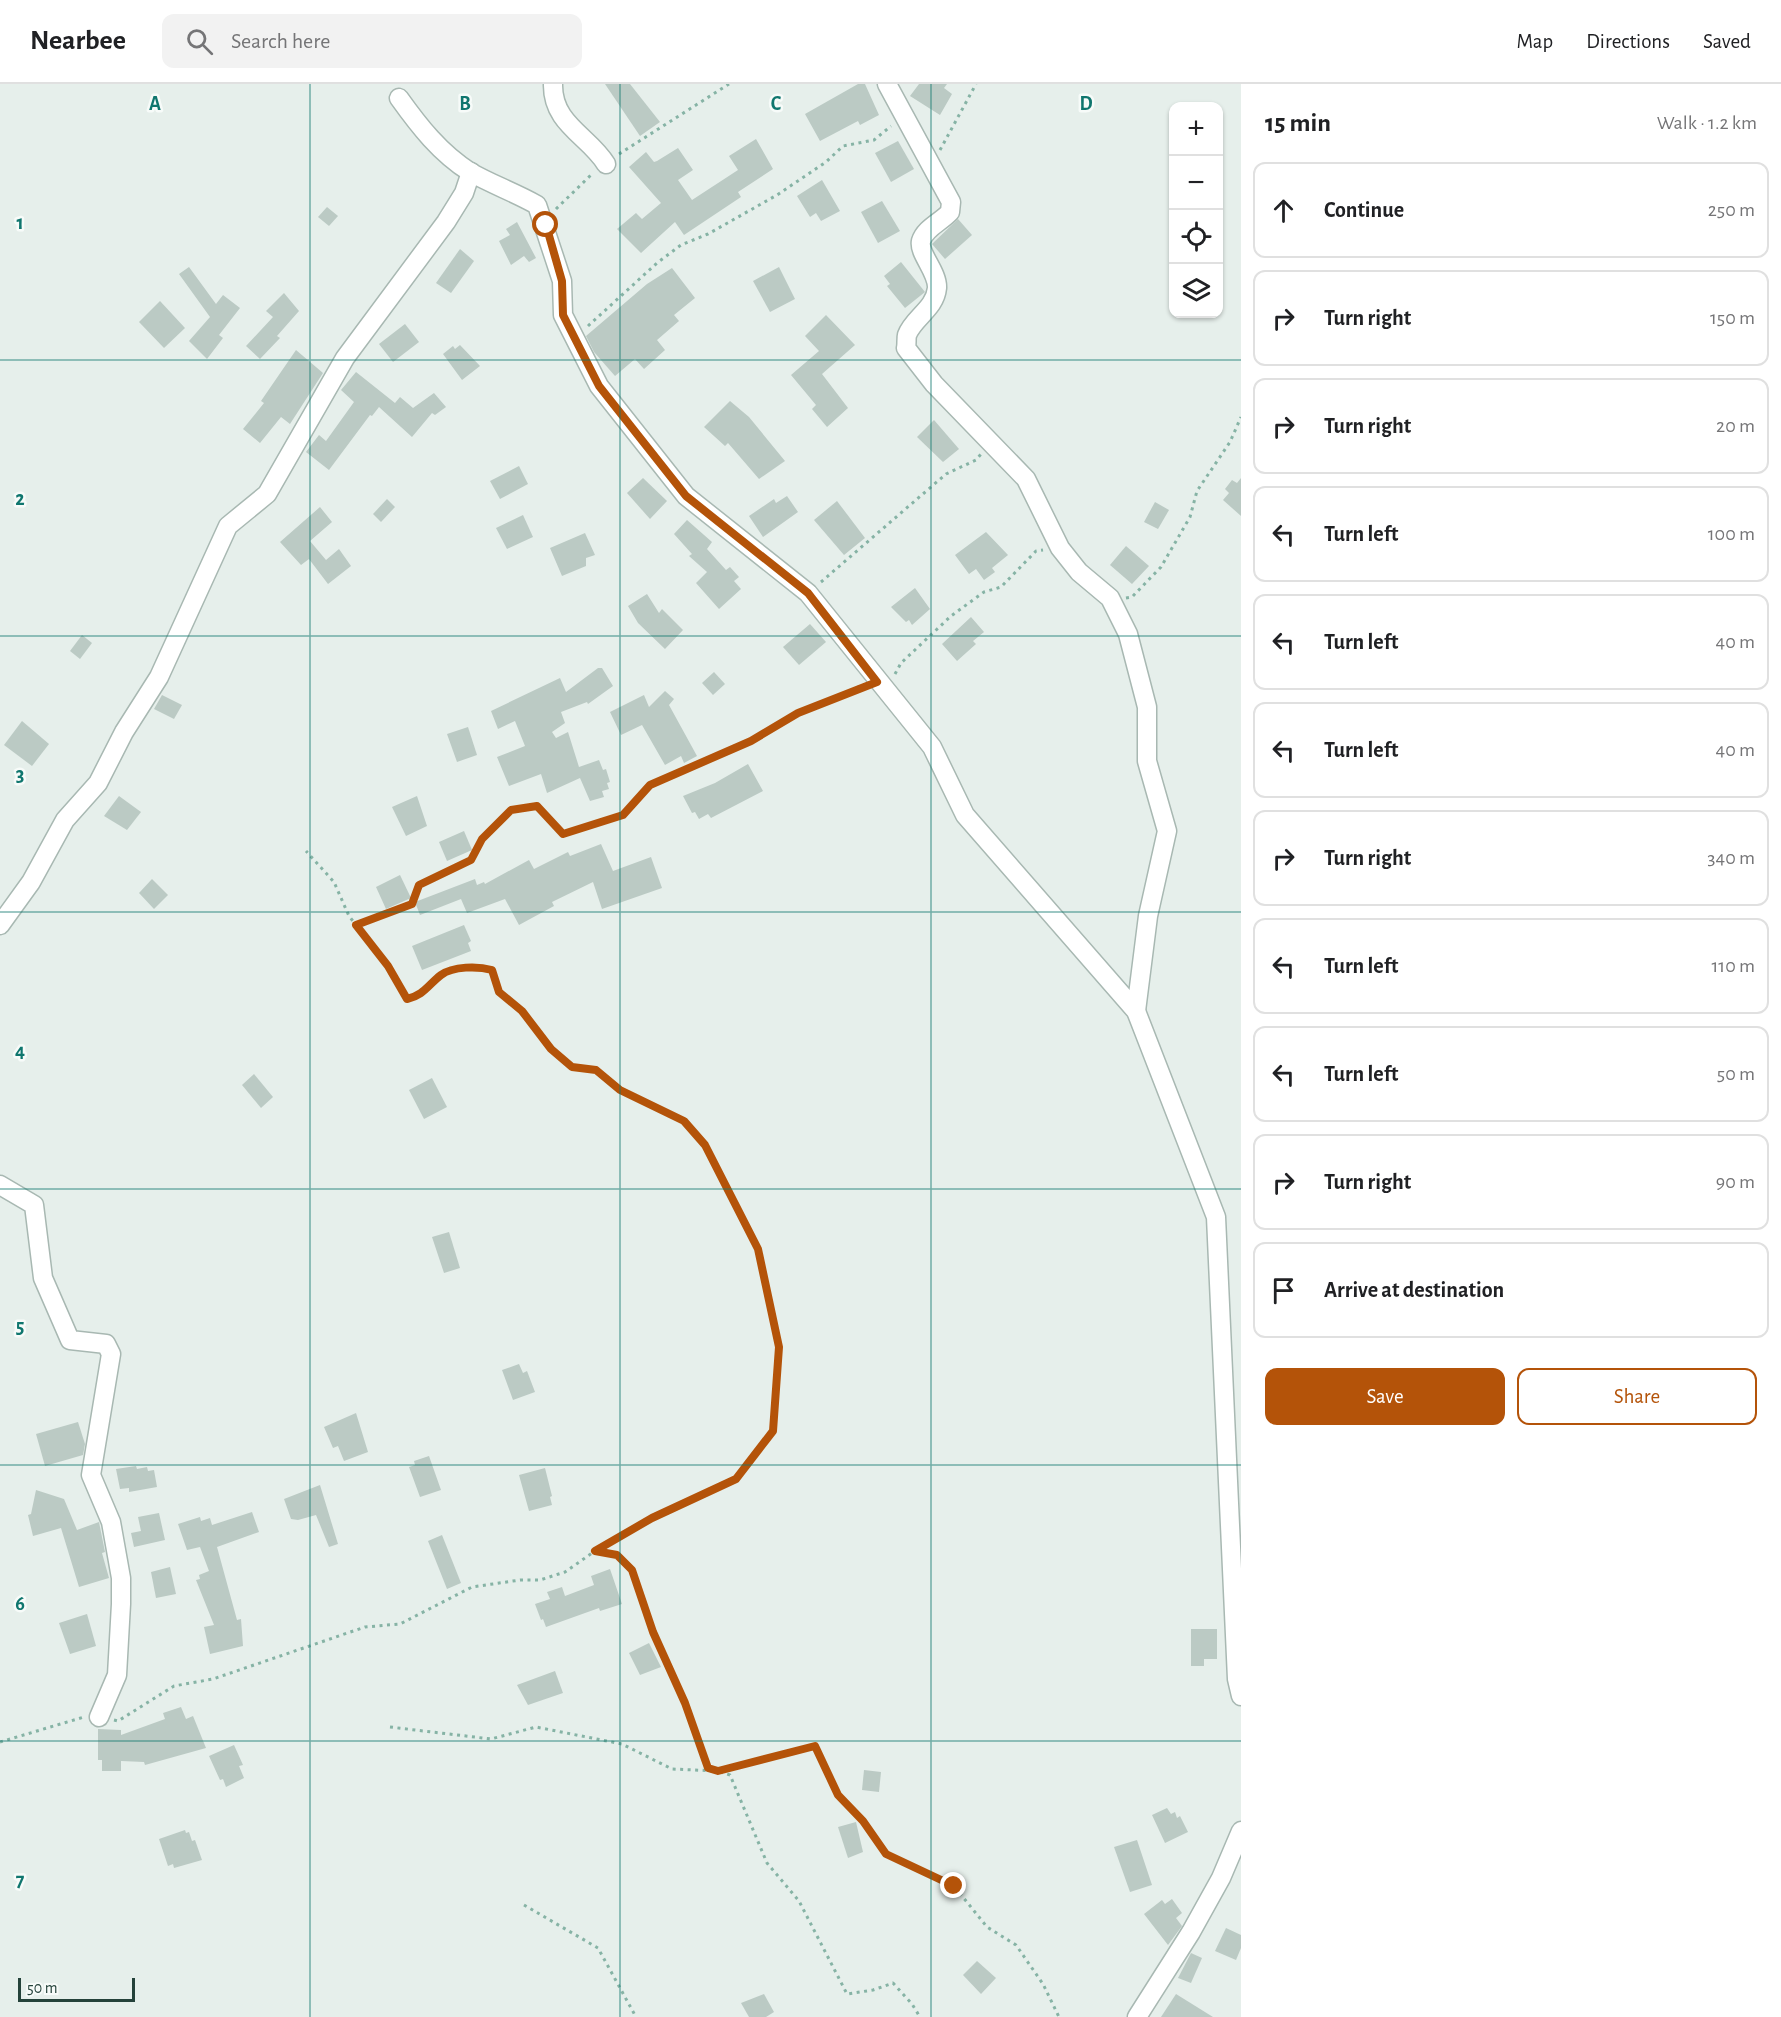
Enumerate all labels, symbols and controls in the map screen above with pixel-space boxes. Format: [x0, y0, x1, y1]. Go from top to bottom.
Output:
search box [162, 14, 582, 68]
icon: search [183, 25, 216, 58]
text: Nearbee [30, 27, 126, 55]
text: Search here [231, 30, 330, 52]
text: Map [1517, 31, 1553, 52]
text: Directions [1586, 31, 1670, 52]
text: Saved [1703, 31, 1751, 52]
text: A [149, 94, 161, 114]
text: B [459, 94, 471, 114]
text: C [771, 94, 782, 114]
text: D [1079, 94, 1093, 114]
map controls [1169, 102, 1223, 318]
button: + [1169, 102, 1223, 156]
text: 15 min [1265, 110, 1331, 136]
text: Walk · 1.2 km [1657, 113, 1757, 133]
button: − [1169, 156, 1223, 210]
icon: ahead [1267, 194, 1300, 227]
text: Continue [1324, 199, 1404, 221]
text: 250 m [1708, 200, 1755, 220]
button: locate [1169, 210, 1223, 264]
route start [532, 211, 558, 237]
text: 1 [16, 213, 24, 233]
button: layers [1169, 264, 1223, 318]
icon: right [1267, 302, 1300, 335]
text: Turn right [1324, 307, 1411, 329]
text: 150 m [1710, 308, 1755, 328]
icon: right [1267, 410, 1300, 443]
text: Turn right [1324, 415, 1411, 437]
text: 20 m [1716, 416, 1755, 436]
text: 2 [15, 489, 25, 509]
icon: left [1267, 518, 1300, 551]
text: Turn left [1324, 523, 1398, 545]
text: 100 m [1708, 524, 1755, 544]
icon: left [1267, 626, 1300, 659]
text: Turn left [1324, 631, 1398, 653]
text: 40 m [1716, 632, 1755, 652]
icon: left [1267, 734, 1300, 767]
text: Turn left [1324, 739, 1398, 761]
text: 40 m [1716, 740, 1755, 760]
text: 3 [16, 765, 24, 785]
icon: right [1267, 842, 1300, 875]
text: Turn right [1324, 847, 1411, 869]
text: 340 m [1707, 848, 1755, 868]
icon: left [1267, 950, 1300, 983]
text: Turn left [1324, 955, 1398, 977]
text: 110 m [1711, 956, 1755, 976]
text: 4 [15, 1041, 25, 1061]
icon: left [1267, 1058, 1300, 1091]
text: Turn left [1324, 1063, 1398, 1085]
text: 50 m [1717, 1064, 1755, 1084]
icon: right [1267, 1166, 1300, 1199]
text: Turn right [1324, 1171, 1411, 1193]
text: 90 m [1716, 1172, 1755, 1192]
icon: arrive [1267, 1274, 1300, 1307]
text: Arrive at destination [1324, 1279, 1504, 1301]
text: 5 [16, 1317, 24, 1337]
button: Save [1265, 1368, 1505, 1425]
button: Share [1517, 1368, 1757, 1425]
text: 6 [15, 1594, 25, 1614]
text: 7 [16, 1870, 25, 1890]
route end [940, 1872, 966, 1898]
scale bar [18, 1975, 135, 2002]
text: 50 m [27, 1980, 58, 1996]

